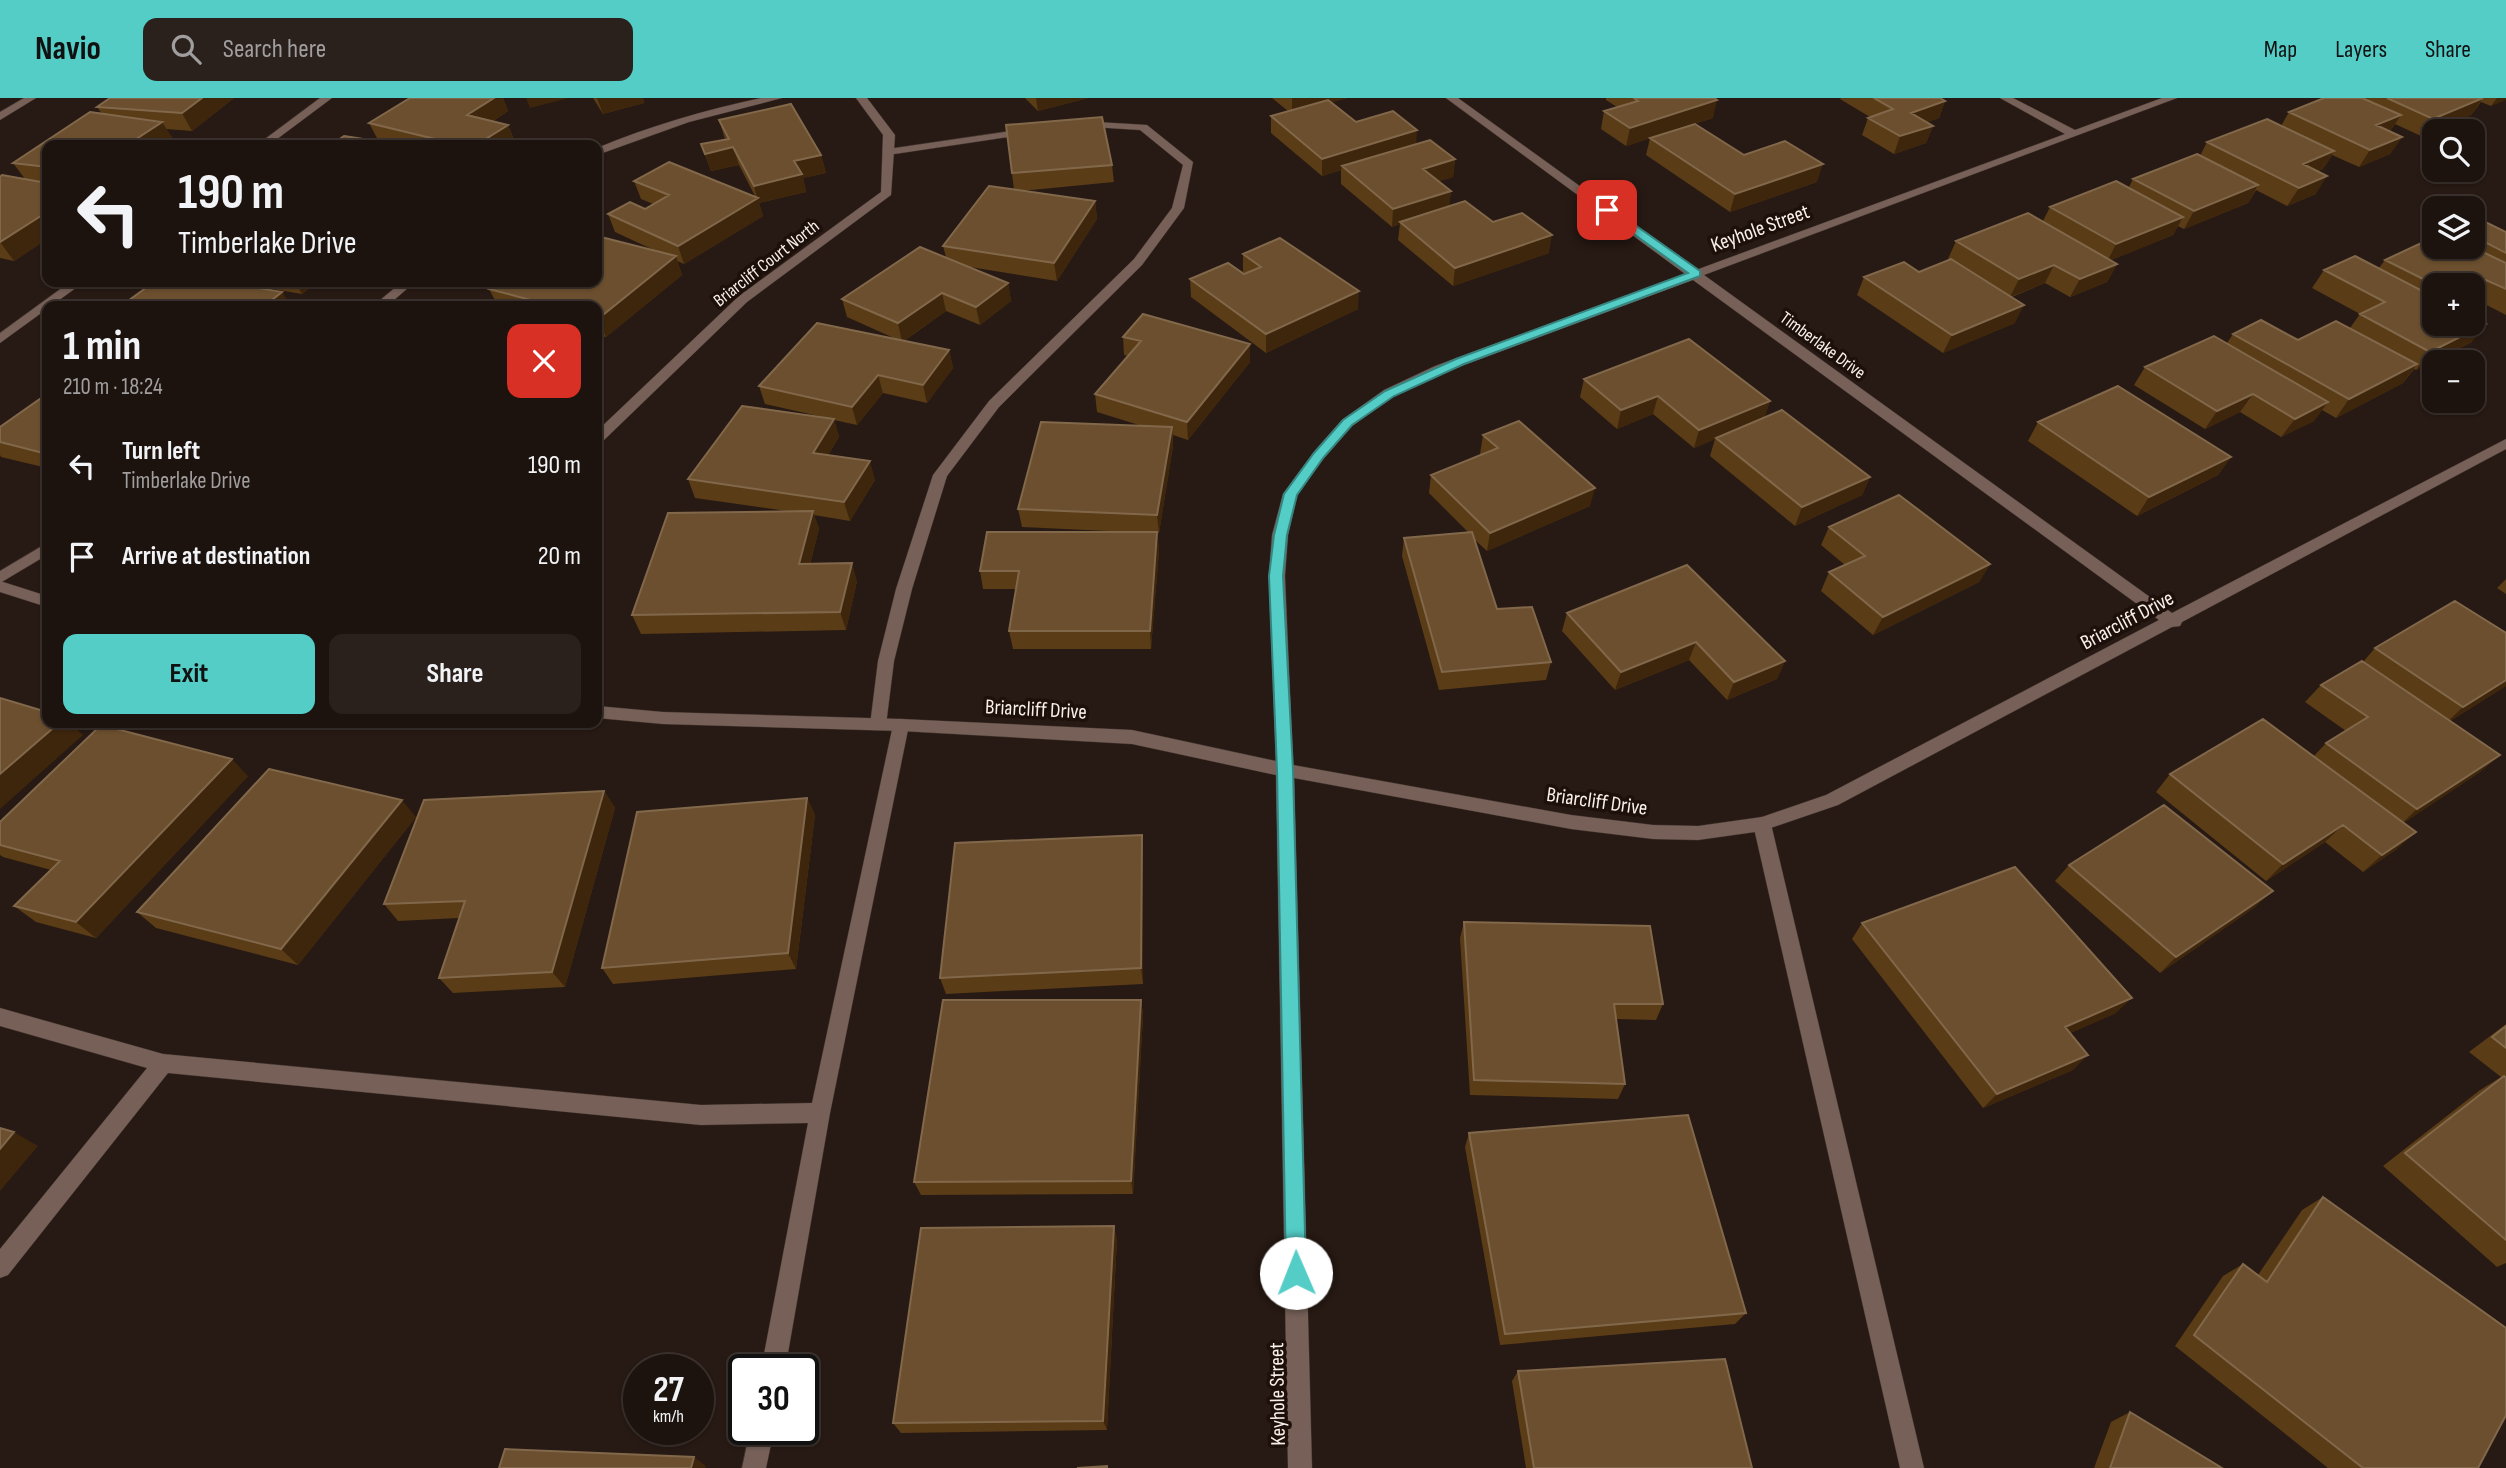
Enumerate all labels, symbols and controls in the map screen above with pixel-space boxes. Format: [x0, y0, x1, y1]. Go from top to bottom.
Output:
search box [143, 18, 633, 81]
text: Navio [35, 29, 101, 69]
icon: search [167, 30, 205, 68]
text: Search here [223, 34, 326, 65]
text: Map [2264, 35, 2297, 64]
text: Layers [2335, 35, 2387, 64]
text: Share [2425, 35, 2471, 64]
map controls [2422, 119, 2485, 413]
button: search [2422, 119, 2485, 182]
text: 190 m [178, 164, 284, 223]
icon: left [63, 168, 154, 259]
pin [1577, 180, 1637, 240]
icon: arrive [1588, 191, 1626, 229]
button: layers [2422, 196, 2485, 259]
street label: Keyhole Street [1707, 199, 1813, 258]
street label: Briarcliff Court North [709, 216, 823, 311]
text: Timberlake Drive [178, 224, 357, 263]
button: + [2422, 273, 2485, 336]
street label: Timberlake Drive [1776, 307, 1870, 383]
text: 1 min [63, 321, 141, 372]
button: close [507, 324, 581, 398]
button: − [2422, 350, 2485, 413]
text: 210 m · 18:24 [63, 373, 163, 401]
text: Turn left [122, 436, 200, 467]
icon: left [63, 447, 101, 485]
text: 190 m [528, 450, 581, 481]
text: Timberlake Drive [122, 467, 250, 495]
icon: arrive [63, 538, 101, 576]
text: Arrive at destination [122, 541, 310, 572]
text: 20 m [538, 541, 581, 572]
street label: Briarcliff Drive [2076, 586, 2178, 655]
button: Exit [63, 634, 315, 714]
button: Share [329, 634, 581, 714]
street label: Briarcliff Drive [985, 694, 1087, 725]
street label: Briarcliff Drive [1545, 782, 1649, 821]
position arrow [1259, 1236, 1333, 1310]
street label: Keyhole Street [1264, 1342, 1291, 1446]
speed limit sign: 30 [728, 1354, 819, 1445]
text: 27 [653, 1369, 684, 1412]
text: km/h [653, 1406, 684, 1427]

